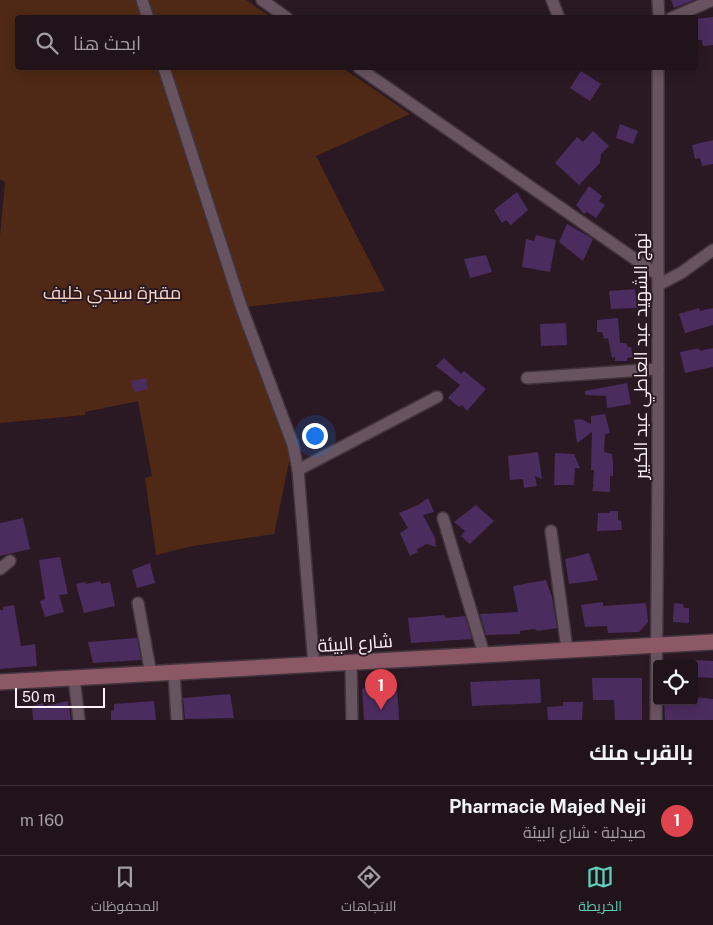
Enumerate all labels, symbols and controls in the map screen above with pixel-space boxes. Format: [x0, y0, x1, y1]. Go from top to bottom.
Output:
search box [15, 15, 698, 70]
icon: search [33, 29, 61, 57]
text: ابحث هنا [73, 32, 141, 54]
street label: نهج الشهيد عبد العاطي عبد الكبير [630, 233, 655, 480]
park label: مقبرة سيدي خليف [43, 282, 181, 307]
your location [302, 423, 328, 449]
street label: شارع البيئة [317, 630, 393, 658]
map controls [653, 660, 698, 705]
button: locate [653, 660, 698, 705]
pin: 1 [365, 669, 397, 710]
scale bar [15, 685, 105, 708]
text: 50 m [22, 689, 55, 705]
text: بالقرب منك [589, 740, 693, 765]
text: Pharmacie Majed Neji [449, 795, 646, 817]
text: 160 m [20, 811, 64, 830]
text: 1 [674, 811, 680, 830]
text: صيدلية · شارع البيئة [523, 823, 646, 842]
tab: المحفوظات [91, 863, 159, 919]
tab: الاتجاهات [341, 863, 396, 919]
tab: الخريطة [578, 863, 622, 919]

